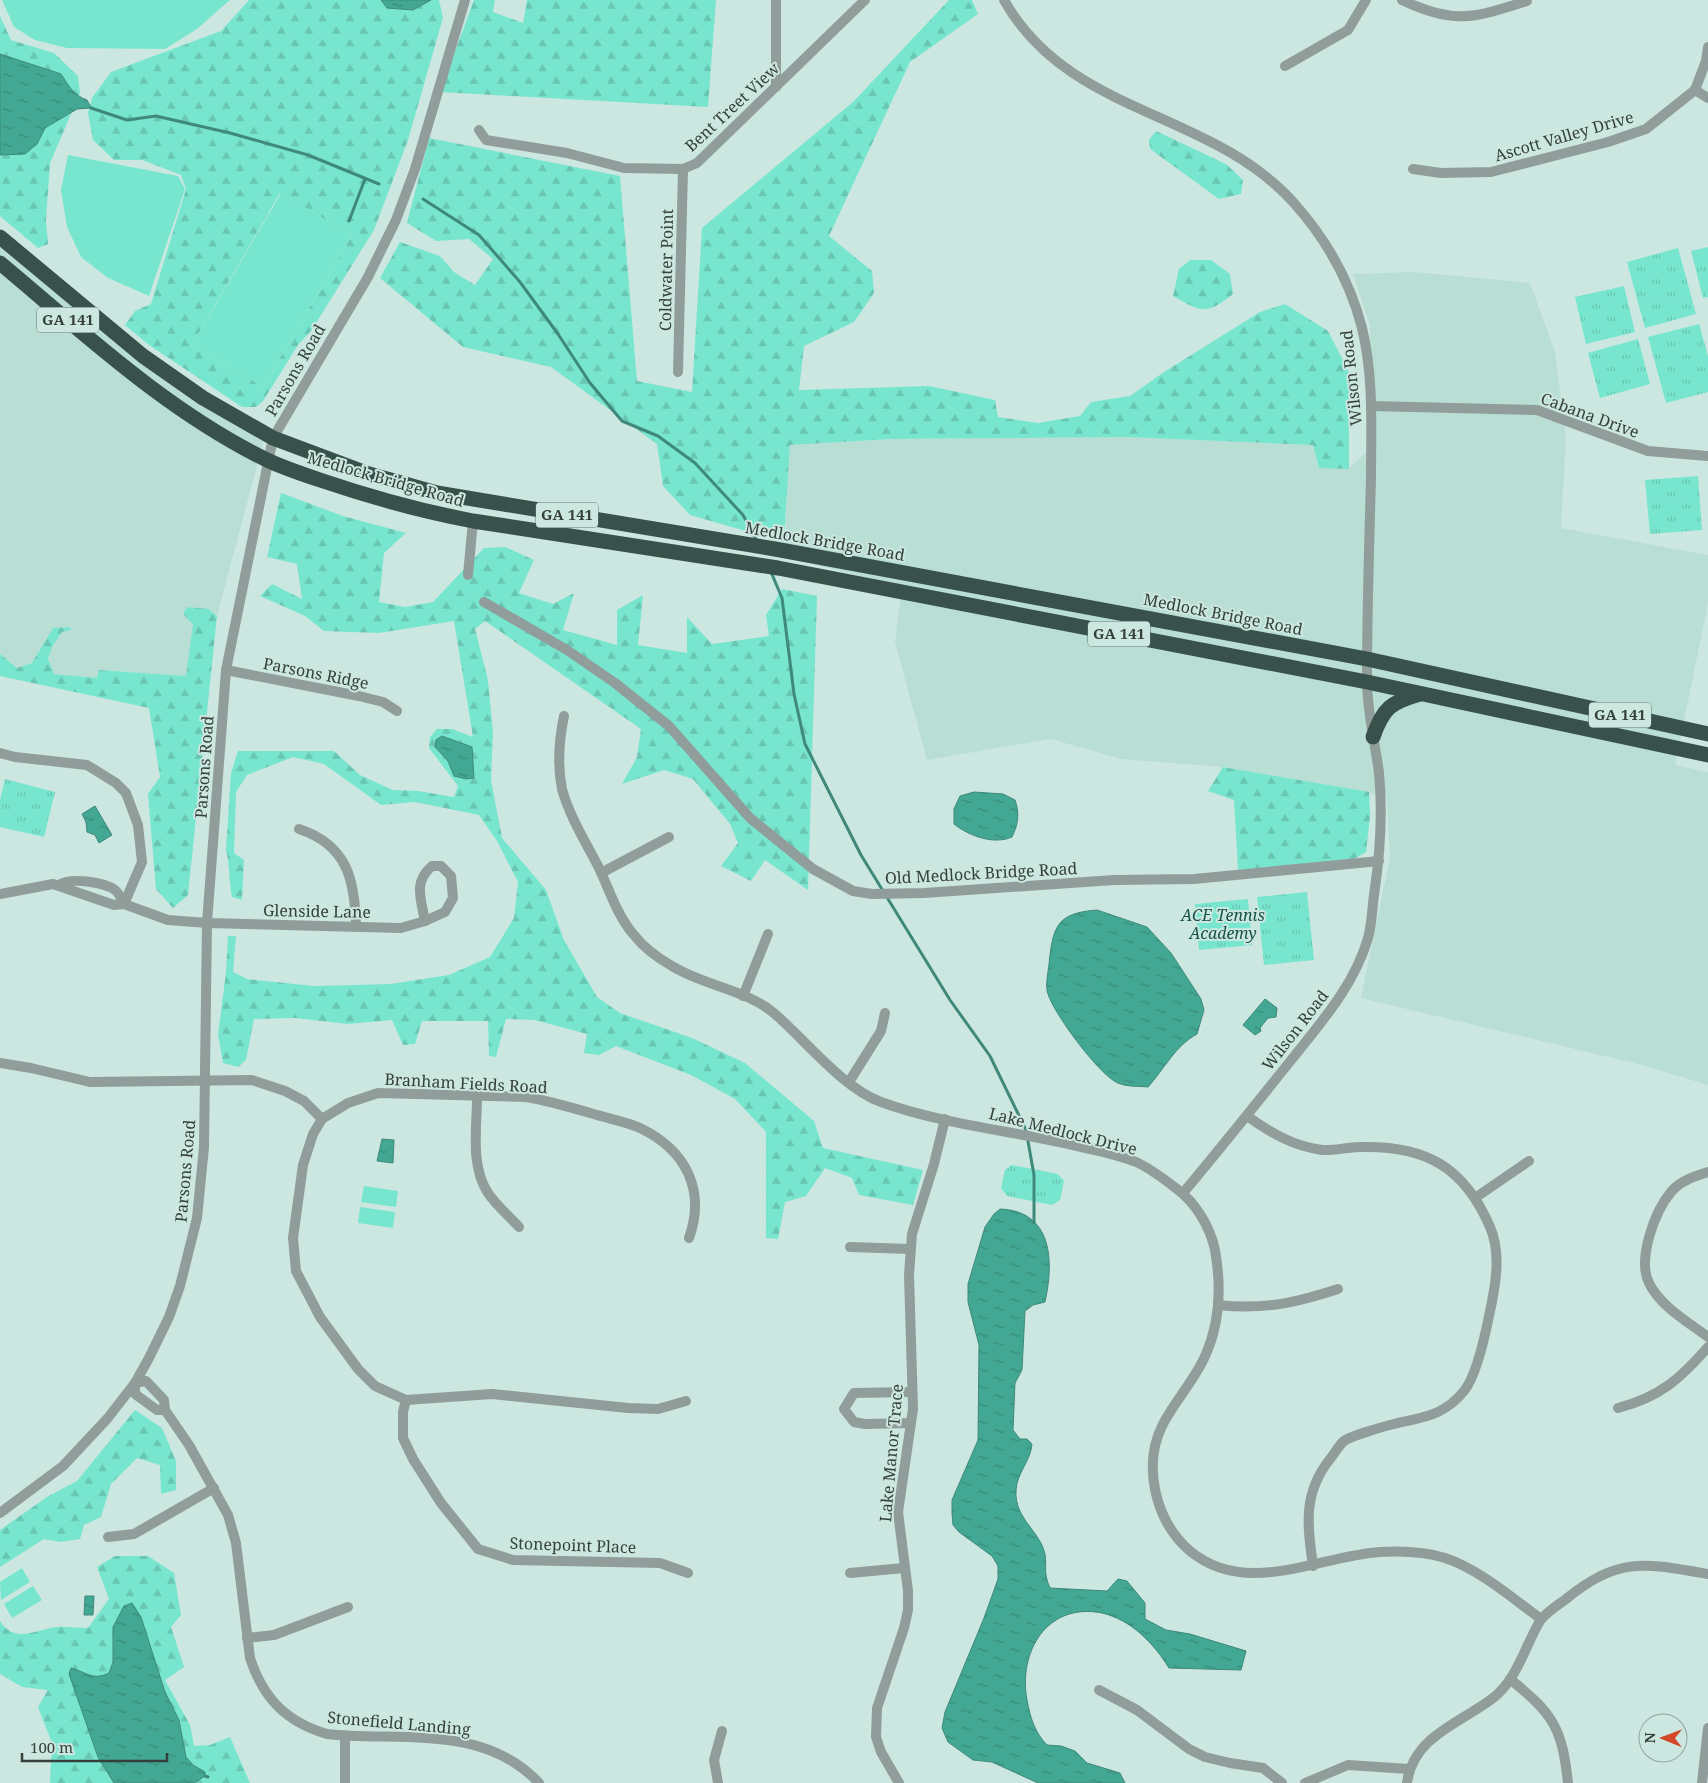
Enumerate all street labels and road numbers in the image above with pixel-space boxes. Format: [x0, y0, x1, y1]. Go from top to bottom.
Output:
street label: Bent Treet View [680, 57, 784, 157]
street label: Ascott Valley Drive [1492, 106, 1636, 166]
street label: Coldwater Point [654, 208, 678, 331]
road number: GA 141 [37, 308, 99, 332]
street label: Parsons Road [260, 320, 330, 420]
street label: Wilson Road [1335, 329, 1367, 427]
street label: Cabana Drive [1538, 387, 1642, 443]
street label: Medlock Bridge Road [305, 446, 467, 512]
road number: GA 141 [536, 502, 598, 528]
street label: Medlock Bridge Road [743, 516, 907, 566]
street label: Medlock Bridge Road [1141, 588, 1305, 640]
road number: GA 141 [1088, 622, 1150, 646]
street label: Parsons Ridge [261, 652, 371, 694]
road number: GA 141 [1589, 702, 1651, 728]
street label: Parsons Road [189, 715, 219, 819]
street label: Old Medlock Bridge Road [884, 857, 1078, 889]
street label: Glenside Lane [263, 899, 371, 923]
street label: Wilson Road [1257, 985, 1333, 1075]
street label: Branham Fields Road [384, 1068, 548, 1098]
street label: Lake Medlock Drive [987, 1102, 1139, 1160]
street label: Parsons Road [170, 1119, 200, 1223]
street label: Lake Manor Trace [874, 1383, 908, 1523]
street label: Stonepoint Place [509, 1532, 637, 1558]
street label: Stonefield Landing [326, 1706, 472, 1740]

